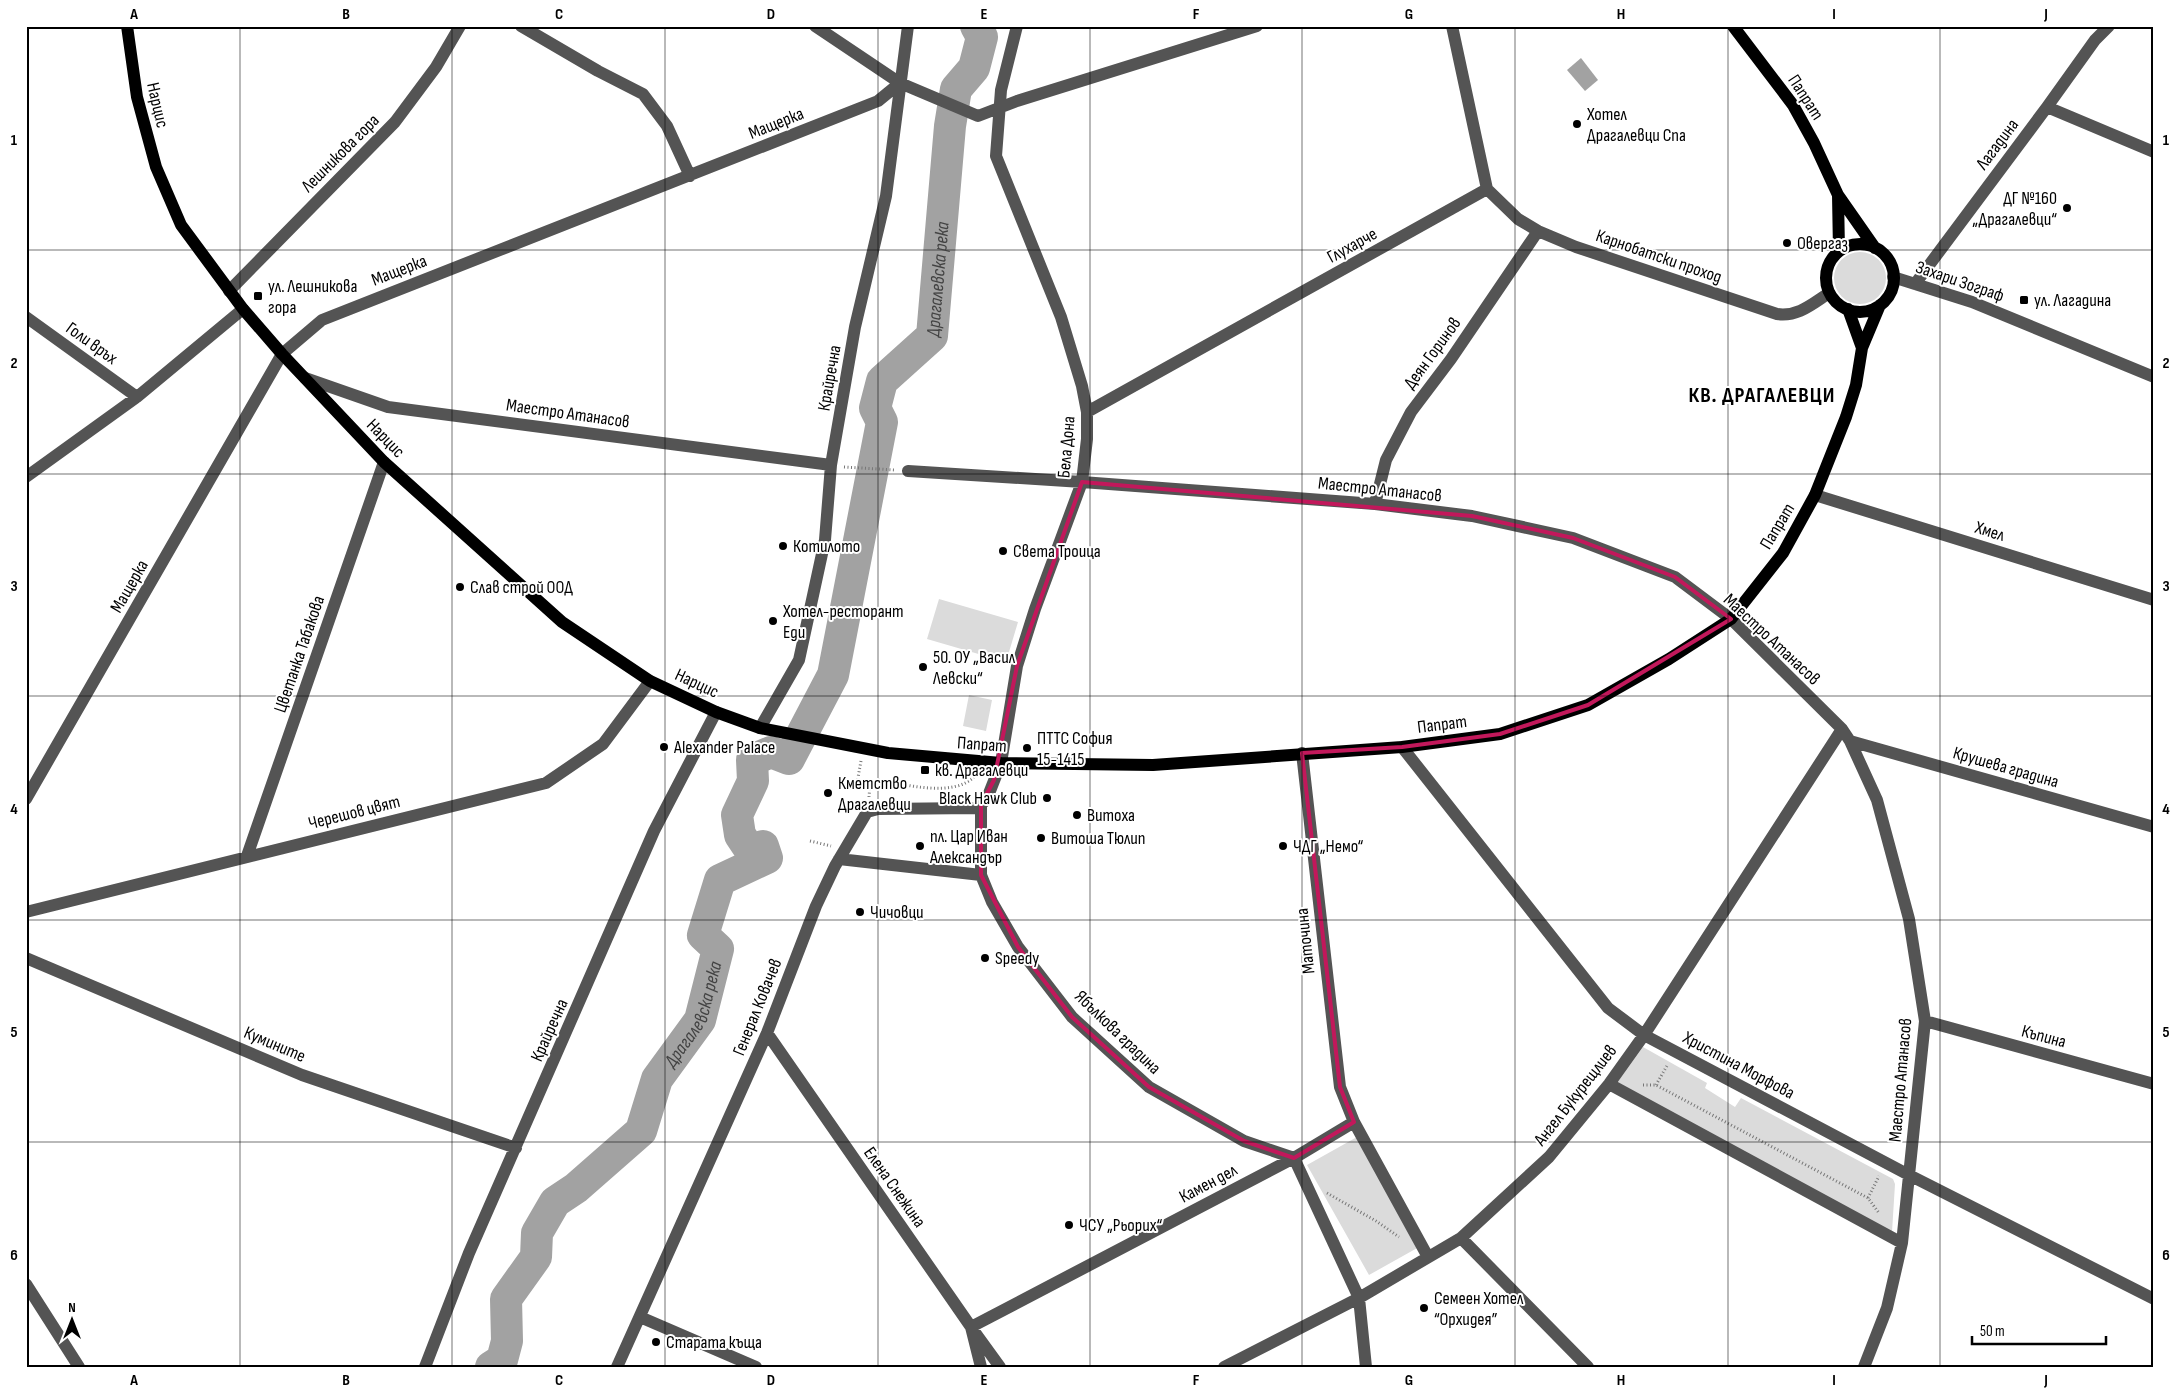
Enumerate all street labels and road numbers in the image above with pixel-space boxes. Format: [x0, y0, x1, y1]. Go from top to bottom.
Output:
street label: Папрат [1783, 71, 1828, 124]
street label: Нарцис [142, 80, 173, 130]
street label: Мащерка [746, 103, 807, 144]
street label: Лешникова гора [296, 110, 384, 197]
street label: Лагадина [1971, 115, 2023, 175]
street label: Глухарче [1324, 223, 1381, 268]
street label: Карнобатски проход [1593, 225, 1724, 288]
street label: Мащерка [369, 250, 430, 291]
street label: Захари Зограф [1913, 257, 2007, 306]
street label: Деян Горинов [1399, 313, 1465, 393]
street label: Голи връх [62, 318, 122, 369]
street label: Крайречна [813, 344, 846, 413]
street label: Маестро Атанасов [505, 394, 631, 433]
street label: Нарцис [362, 415, 409, 462]
street label: Бела Дона [1053, 415, 1080, 479]
street label: Маестро Атанасов [1317, 473, 1443, 506]
street label: Папрат [1756, 500, 1799, 553]
street label: Хмел [1971, 517, 2008, 546]
street label: Мащерка [106, 556, 153, 616]
street label: Маестро Атанасов [1719, 589, 1824, 689]
street label: Цветанка Табакова [270, 593, 329, 715]
street label: Нарцис [672, 664, 722, 703]
street label: Папрат [1416, 711, 1468, 738]
street label: Папрат [956, 732, 1007, 757]
street label: Крушева градина [1951, 742, 2061, 793]
street label: Черешов цвят [306, 791, 402, 834]
street label: Маточина [1292, 907, 1319, 975]
street label: Генерал Ковачев [728, 956, 786, 1059]
street label: Ябълкова градина [1070, 986, 1165, 1079]
street label: Крайречна [526, 996, 573, 1065]
street label: Маестро Атанасов [1885, 1017, 1916, 1143]
street label: Къпина [2019, 1020, 2068, 1052]
street label: Кумините [241, 1022, 309, 1067]
street label: Христина Морфова [1679, 1027, 1798, 1104]
street label: Ангел Букурещлиев [1529, 1041, 1621, 1151]
street label: Елена Снежина [859, 1143, 930, 1232]
street label: Камен дел [1176, 1159, 1241, 1207]

